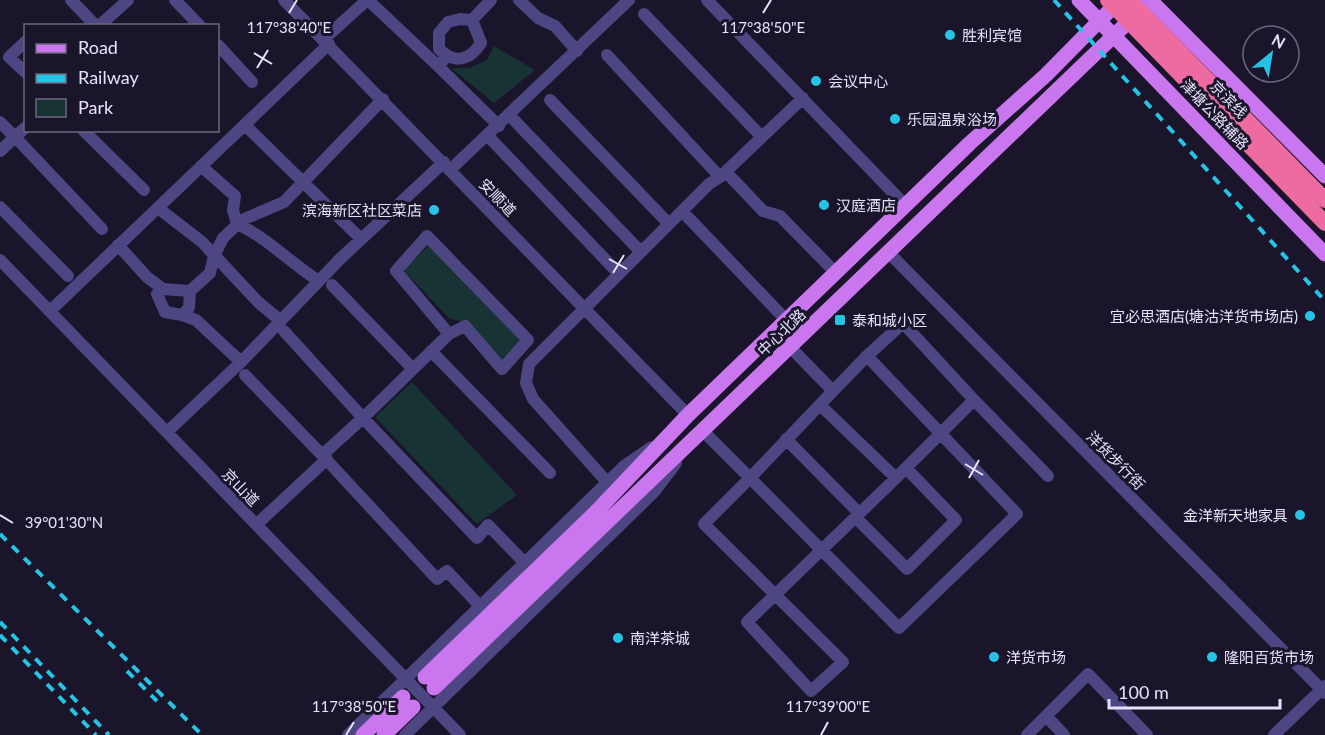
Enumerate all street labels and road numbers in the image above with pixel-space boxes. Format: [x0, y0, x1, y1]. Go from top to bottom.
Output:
street label: 津塘公路辅路 [1177, 75, 1253, 153]
street label: 京滨线 [1207, 77, 1251, 121]
street label: 安顺道 [476, 175, 520, 219]
street label: 中心北路 [753, 305, 809, 359]
street label: 洋货步行街 [1083, 427, 1149, 493]
street label: 京山道 [219, 465, 263, 509]

